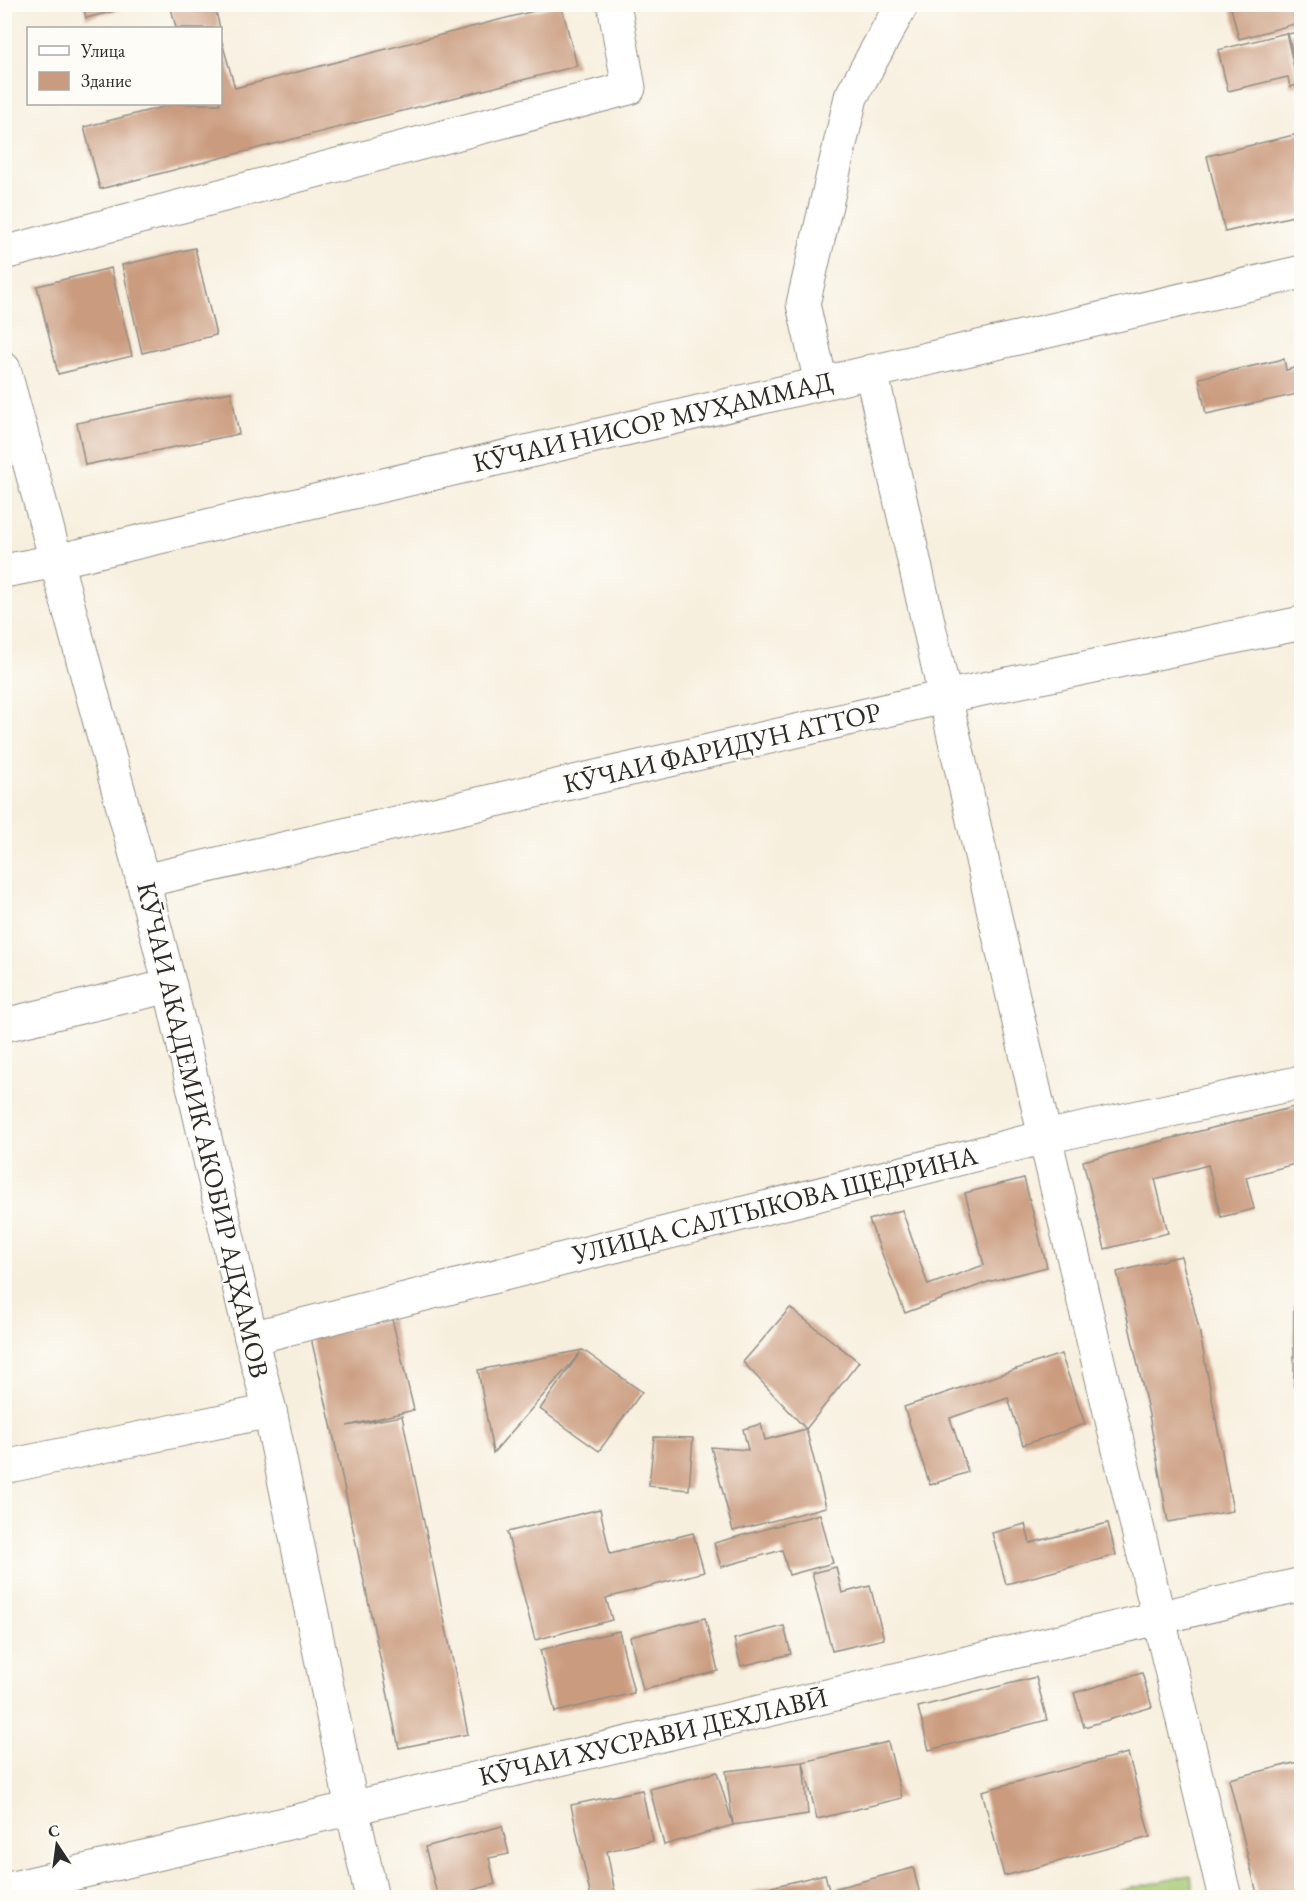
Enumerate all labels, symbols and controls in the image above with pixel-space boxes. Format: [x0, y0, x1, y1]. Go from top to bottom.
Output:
legend [27, 27, 222, 105]
text: Улица [80, 39, 126, 62]
text: Здание [81, 69, 131, 92]
street label: КӮЧАИ НИСОР МУҲАММАД [469, 363, 836, 480]
street label: КӮЧАИ ФАРИДУН АТТОР [560, 694, 884, 801]
street label: КӮЧАИ АКАДЕМИК АКОБИР АДҲАМОВ [129, 879, 278, 1381]
street label: УЛИЦА САЛТЫКОВА ЩЕДРИНА [568, 1137, 981, 1272]
street label: КӮЧАИ ХУСРАВИ ДЕХЛАВӢ [475, 1679, 831, 1794]
north arrow [27, 1815, 87, 1875]
text: С [46, 1819, 62, 1842]

